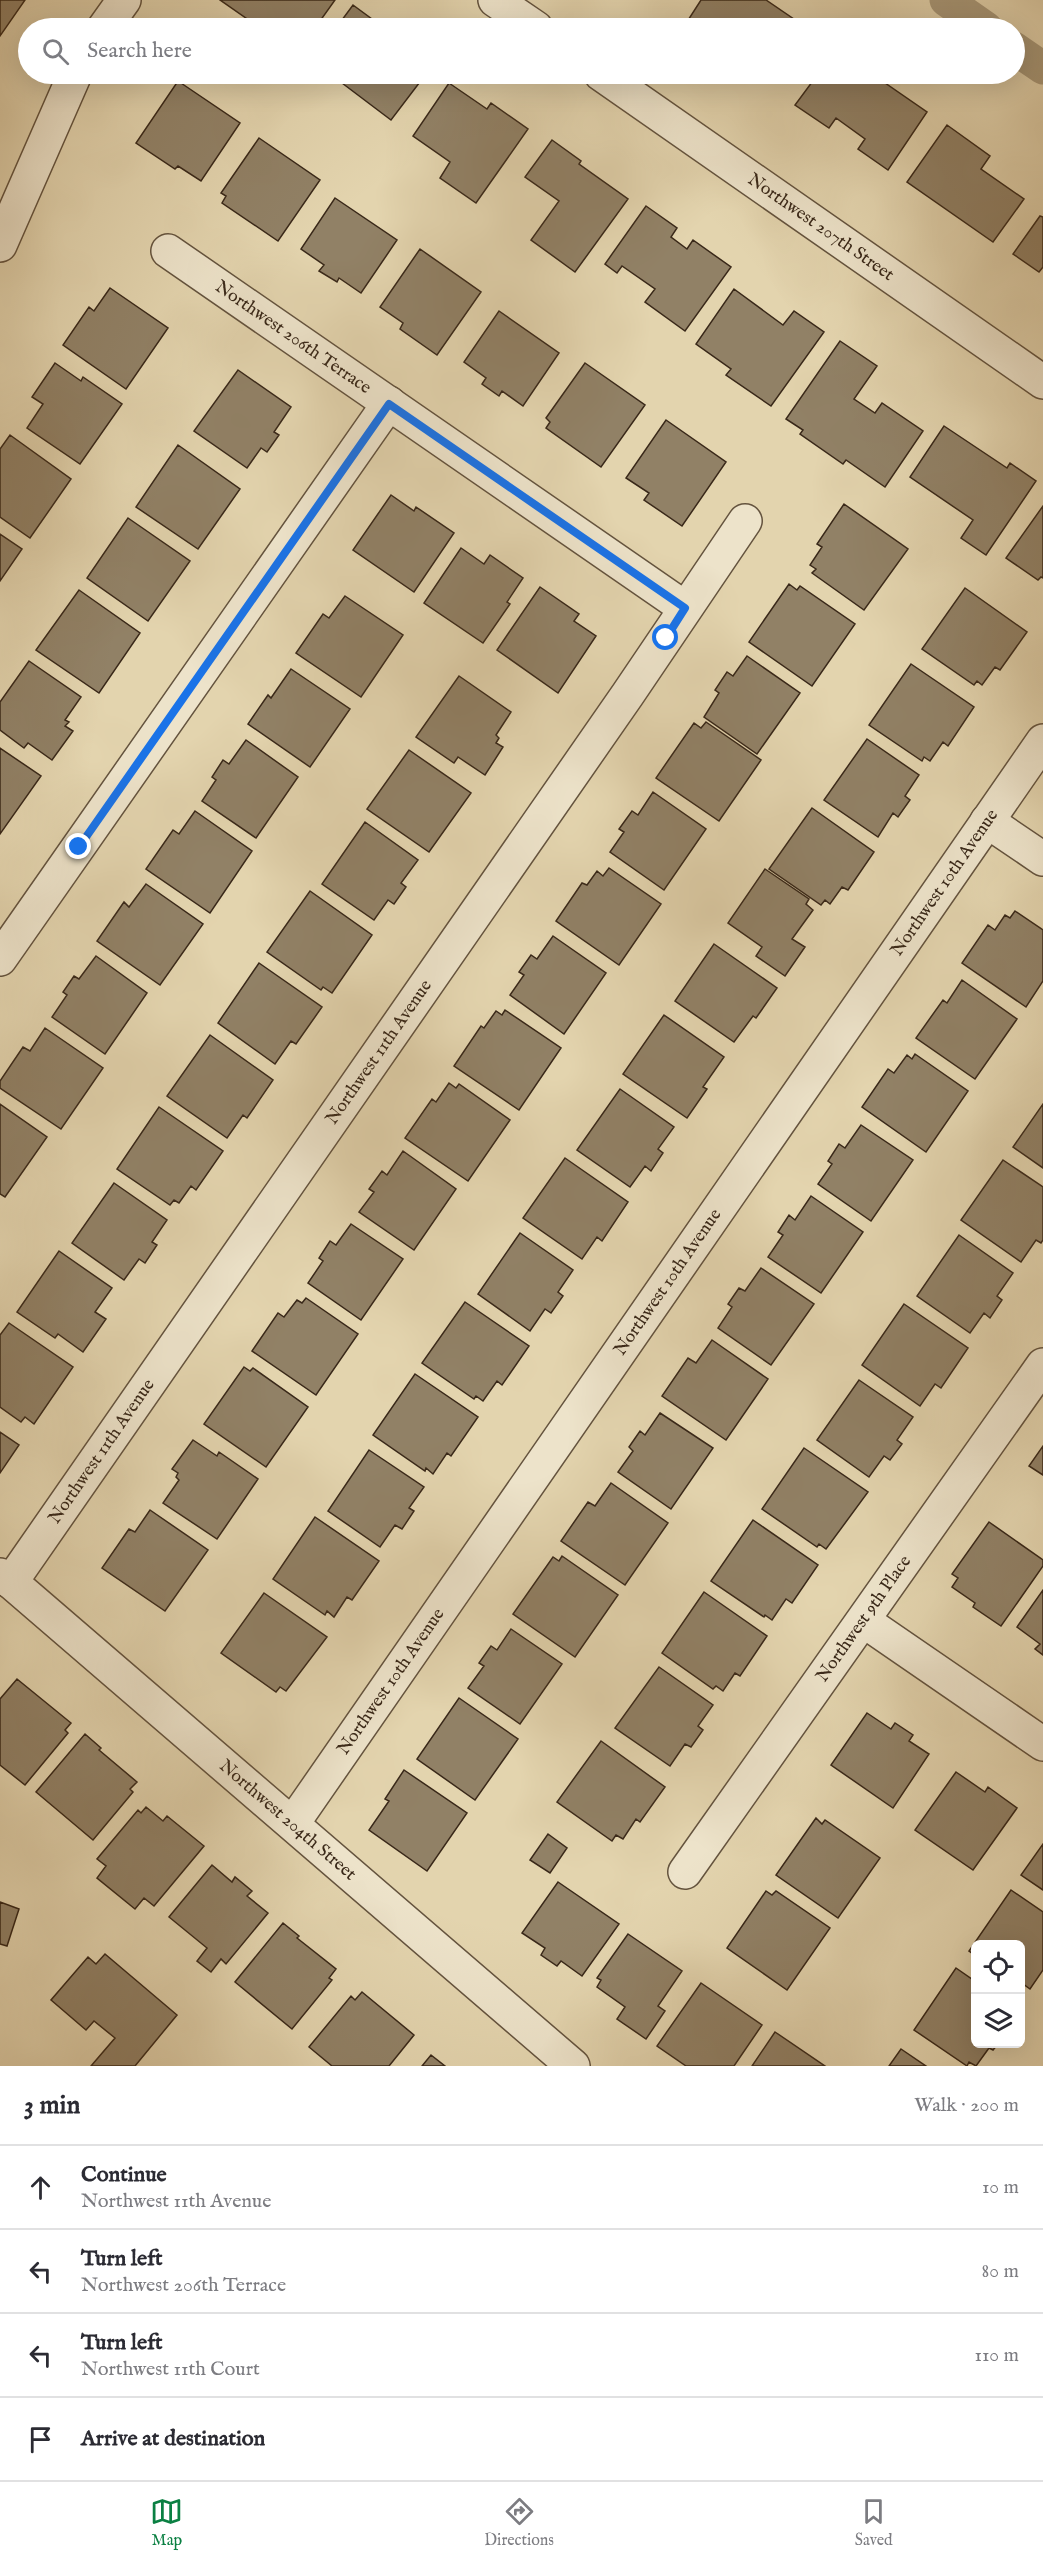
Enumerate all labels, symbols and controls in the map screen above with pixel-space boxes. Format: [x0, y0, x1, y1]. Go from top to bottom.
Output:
search box [18, 18, 1025, 84]
icon: search [39, 35, 72, 68]
text: Search here [87, 37, 192, 65]
street label: Northwest 207th Street [743, 168, 899, 286]
street label: Northwest 206th Terrace [211, 275, 376, 399]
route start [652, 624, 678, 650]
street label: Northwest 10th Avenue [886, 805, 1004, 961]
route end [65, 833, 91, 859]
street label: Northwest 11th Avenue [321, 975, 437, 1129]
street label: Northwest 10th Avenue [609, 1204, 727, 1360]
street label: Northwest 11th Avenue [43, 1374, 160, 1528]
street label: Northwest 9th Place [811, 1551, 916, 1687]
street label: Northwest 10th Avenue [332, 1604, 450, 1760]
street label: Northwest 204th Street [214, 1755, 361, 1886]
map controls [971, 1940, 1025, 2048]
button: locate [971, 1940, 1025, 1994]
button: layers [971, 1994, 1025, 2048]
text: 3 min [24, 2089, 80, 2122]
text: Walk · 200 m [914, 2093, 1019, 2118]
text: Continue [81, 2161, 167, 2189]
icon: ahead [24, 2171, 57, 2204]
text: 10 m [982, 2175, 1019, 2200]
text: Northwest 11th Avenue [81, 2189, 271, 2214]
text: Turn left [81, 2245, 163, 2273]
icon: left [24, 2255, 57, 2288]
text: 80 m [982, 2259, 1019, 2284]
text: Northwest 206th Terrace [81, 2273, 286, 2298]
text: Turn left [81, 2329, 163, 2357]
icon: left [24, 2339, 57, 2372]
text: 110 m [975, 2343, 1019, 2368]
text: Northwest 11th Court [81, 2357, 260, 2382]
icon: arrive [24, 2423, 57, 2456]
text: Arrive at destination [81, 2425, 265, 2453]
tab: Map [150, 2495, 183, 2551]
tab: Directions [484, 2495, 554, 2551]
tab: Saved [855, 2495, 893, 2551]

